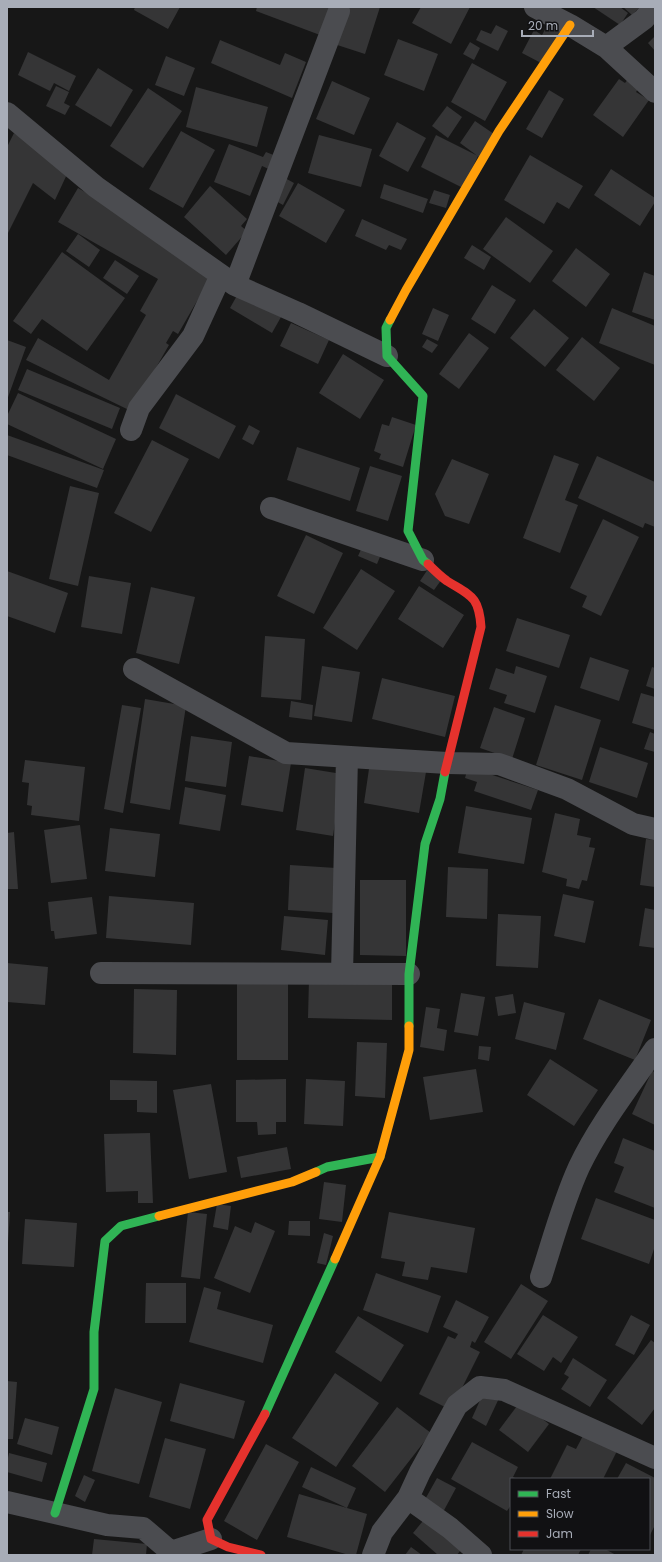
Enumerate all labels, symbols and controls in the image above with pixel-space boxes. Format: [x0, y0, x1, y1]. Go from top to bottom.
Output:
scale bar [522, 12, 593, 38]
text: 20 m [528, 17, 558, 34]
legend [510, 1478, 650, 1550]
text: Fast [546, 1485, 571, 1502]
text: Slow [546, 1505, 574, 1522]
text: Jam [546, 1525, 573, 1542]

